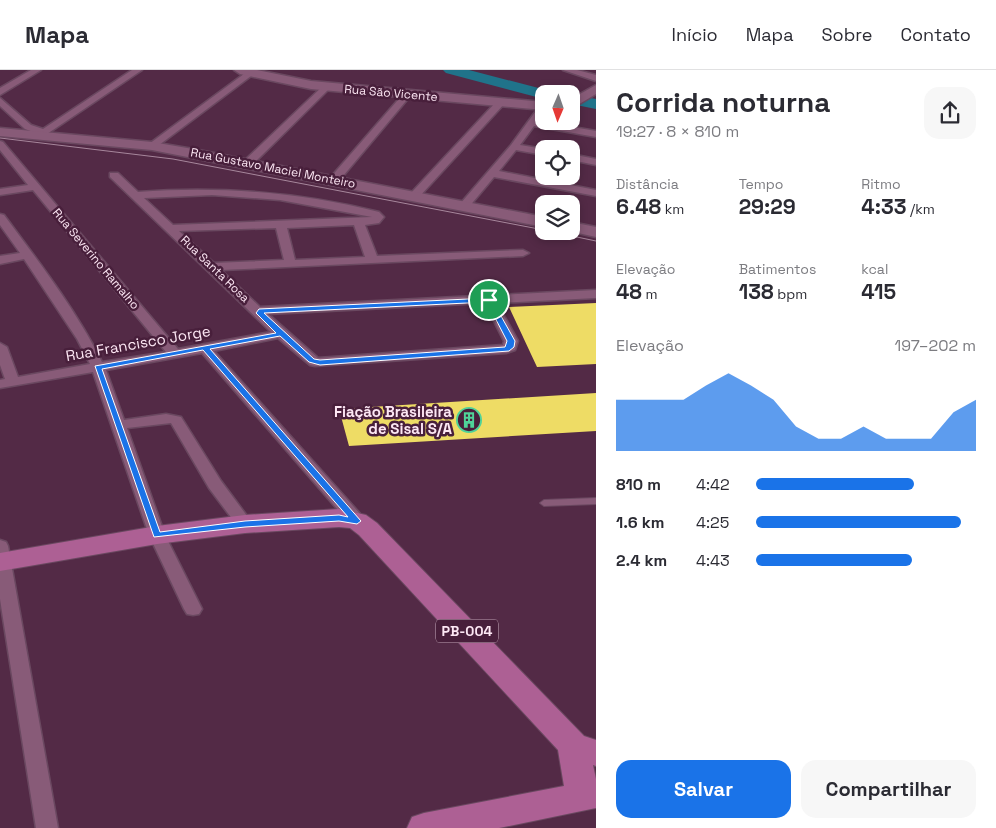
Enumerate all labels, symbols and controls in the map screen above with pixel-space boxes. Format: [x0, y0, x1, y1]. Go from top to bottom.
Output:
text: Mapa [25, 19, 89, 50]
text: Início [672, 23, 718, 46]
text: Mapa [746, 23, 794, 46]
text: Sobre [822, 23, 872, 46]
text: Contato [900, 23, 971, 46]
street label: Rua São Vicente [344, 81, 438, 105]
text: Corrida noturna [616, 84, 830, 120]
north arrow [535, 85, 580, 130]
map controls [535, 85, 580, 240]
button: share [924, 87, 976, 139]
text: 19:27 · 8 × 810 m [616, 121, 739, 142]
button: locate [535, 140, 580, 185]
street label: Rua Gustavo Maciel Monteiro [189, 144, 357, 192]
text: Distância [616, 175, 679, 193]
text: Tempo [739, 175, 783, 193]
text: Ritmo [861, 175, 901, 193]
text: 6.48 [616, 193, 661, 220]
text: 29:29 [739, 193, 796, 220]
text: 4:33 [861, 193, 906, 220]
button: layers [535, 195, 580, 240]
text: km [661, 200, 684, 218]
text: /km [906, 200, 935, 218]
street label: Rua Severino Ramalho [49, 205, 143, 313]
street label: Rua Santa Rosa [177, 232, 253, 306]
text: Elevação [616, 260, 675, 278]
text: Batimentos [739, 260, 816, 278]
text: kcal [861, 260, 888, 278]
text: 48 [616, 278, 642, 305]
text: 138 [739, 278, 774, 305]
text: 415 [861, 278, 896, 305]
pin [468, 279, 510, 321]
text: m [642, 285, 658, 303]
text: bpm [774, 285, 807, 303]
icon: arrive [475, 286, 503, 314]
street label: Rua Francisco Jorge [64, 321, 212, 365]
text: Elevação [616, 335, 684, 356]
text: 197–202 m [895, 335, 976, 356]
place label: Fiação Brasileira de Sisal S/A [334, 402, 452, 438]
building icon: Fiação Brasileira de Sisal S/A [456, 407, 482, 433]
text: 810 m [616, 474, 661, 495]
text: 4:42 [696, 474, 730, 495]
text: 1.6 km [616, 512, 664, 533]
text: 4:25 [696, 512, 729, 533]
text: 2.4 km [616, 550, 667, 571]
text: 4:43 [696, 550, 730, 571]
road number: PB-004 [436, 620, 498, 642]
button: Salvar [616, 760, 791, 818]
button: Compartilhar [801, 760, 976, 818]

